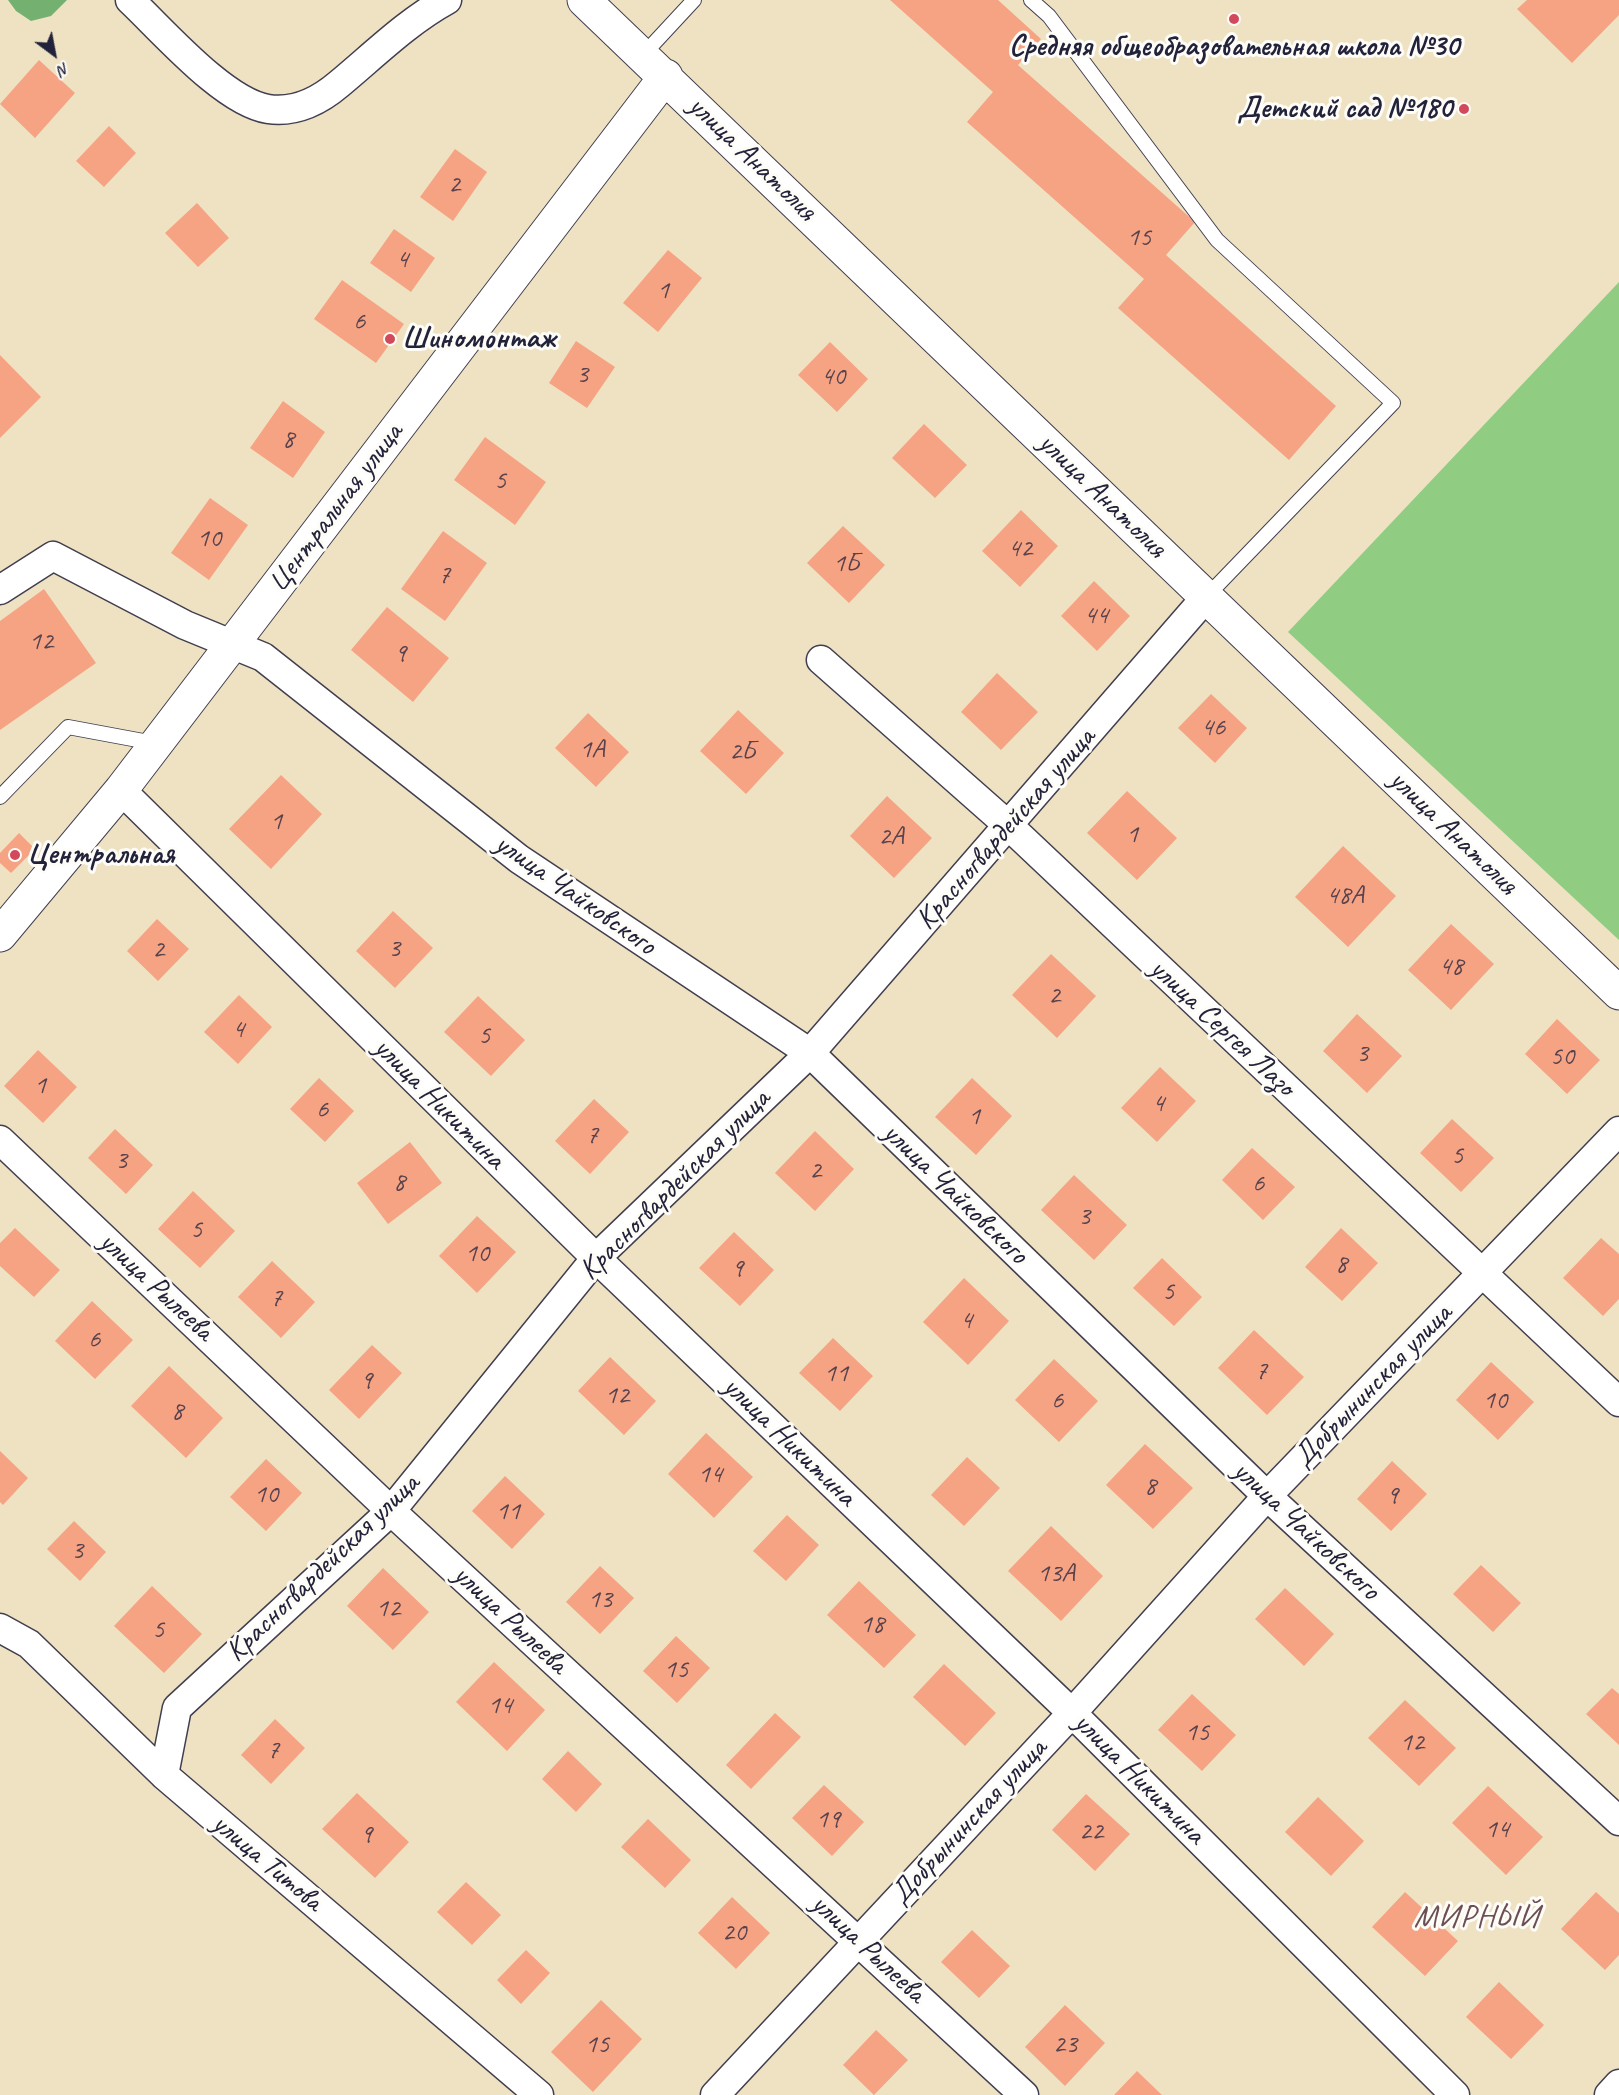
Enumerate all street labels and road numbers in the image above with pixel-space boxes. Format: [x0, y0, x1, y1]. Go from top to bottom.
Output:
street label: улица Анатолия [680, 89, 824, 229]
street label: Центральная улица [261, 416, 411, 600]
street label: улица Анатолия [1030, 426, 1174, 566]
street label: Красногвардейская улица [909, 721, 1103, 937]
street label: улица Анатолия [1381, 763, 1525, 903]
street label: улица Чайковского [488, 826, 662, 964]
street label: улица Сергея Лазо [1142, 951, 1302, 1105]
street label: улица Никитина [366, 1031, 512, 1177]
street label: Красногвардейская улица [572, 1082, 778, 1288]
street label: улица Чайковского [875, 1116, 1035, 1272]
street label: улица Рылеева [91, 1225, 221, 1349]
street label: Добрынинская улица [1286, 1297, 1460, 1475]
street label: улица Никитина [715, 1369, 863, 1515]
street label: улица Чайковского [1225, 1454, 1387, 1608]
street label: Красногвардейская улица [219, 1466, 427, 1670]
street label: улица Рылеева [445, 1558, 575, 1682]
street label: улица Никитина [1066, 1706, 1212, 1852]
street label: Добрынинская улица [883, 1732, 1055, 1912]
street label: улица Титова [204, 1806, 330, 1920]
street label: улица Рылеева [803, 1887, 933, 2011]

